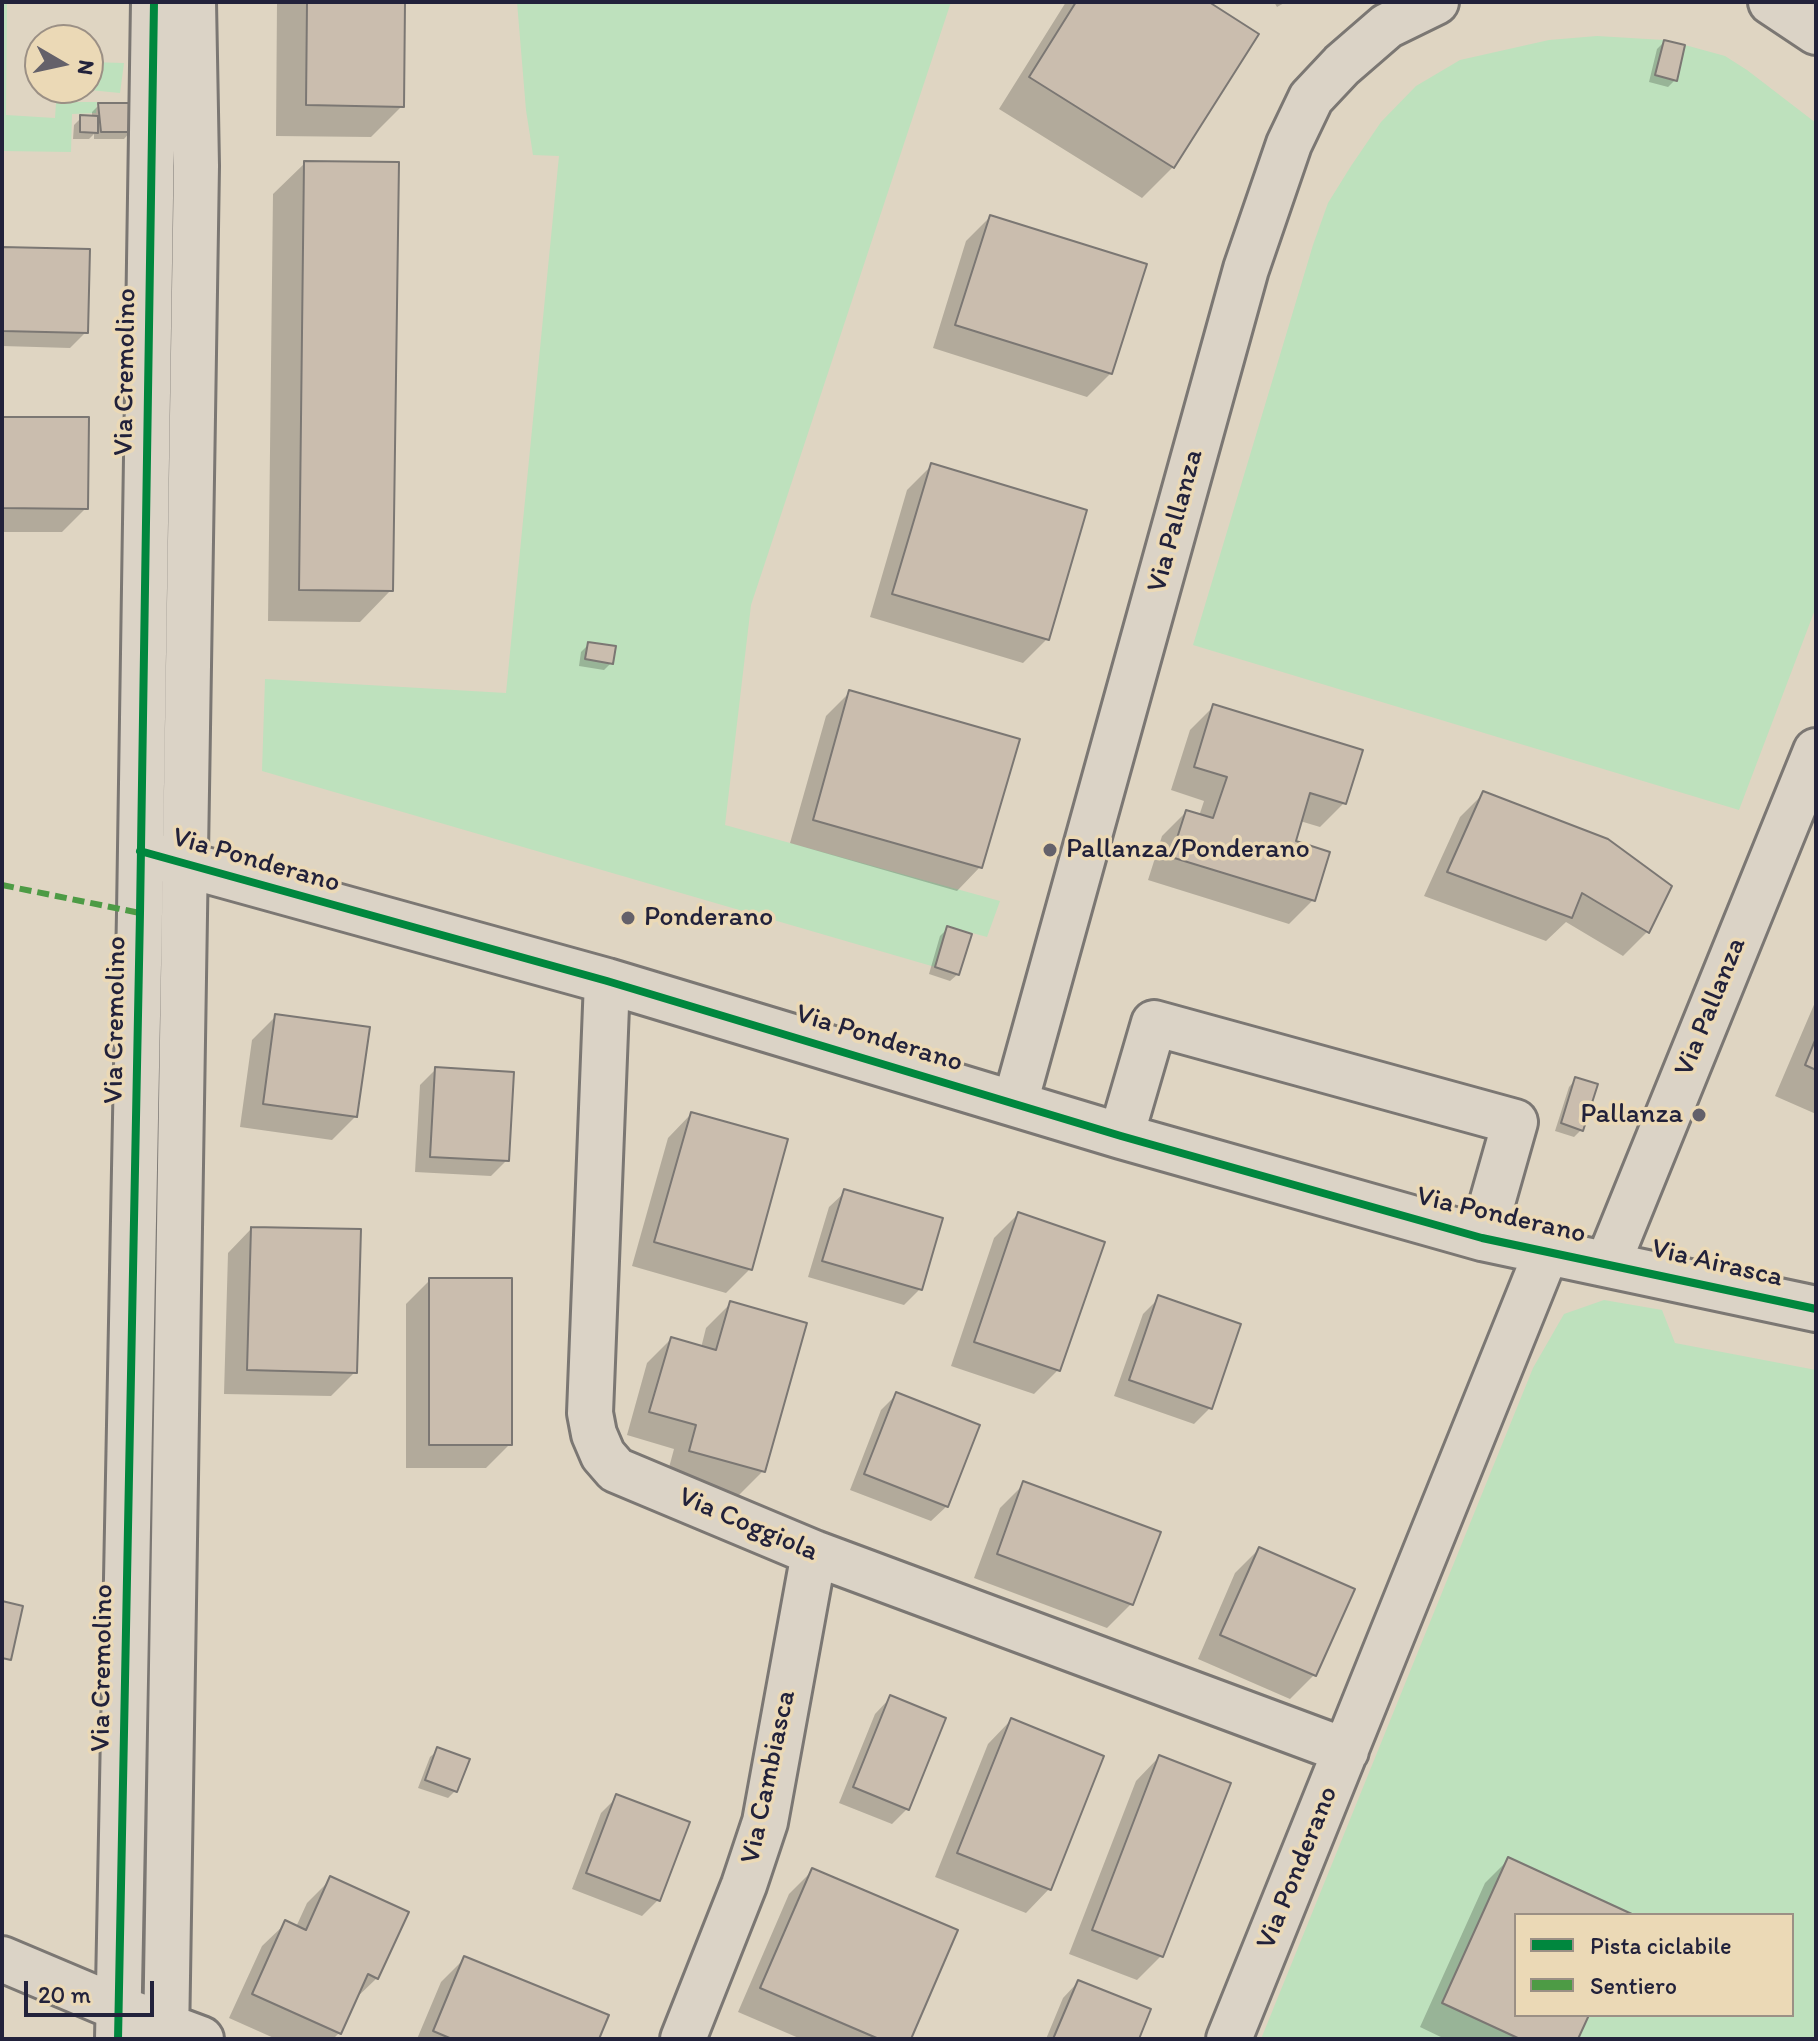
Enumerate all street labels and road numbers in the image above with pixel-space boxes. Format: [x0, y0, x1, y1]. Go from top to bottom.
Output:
street label: Via Cremolino [108, 288, 144, 456]
street label: Via Pallanza [1141, 446, 1211, 596]
street label: Via Ponderano [168, 821, 344, 901]
street label: Via Pallanza [1668, 933, 1754, 1081]
street label: Via Cremolino [98, 936, 134, 1104]
street label: Via Ponderano [791, 998, 967, 1080]
street label: Via Ponderano [1413, 1180, 1589, 1252]
street label: Via Airasca [1648, 1233, 1786, 1295]
street label: Via Coggiola [673, 1481, 823, 1569]
street label: Via Cremolino [85, 1584, 121, 1752]
street label: Via Cambiasca [734, 1687, 804, 1867]
street label: Via Ponderano [1250, 1782, 1346, 1954]

